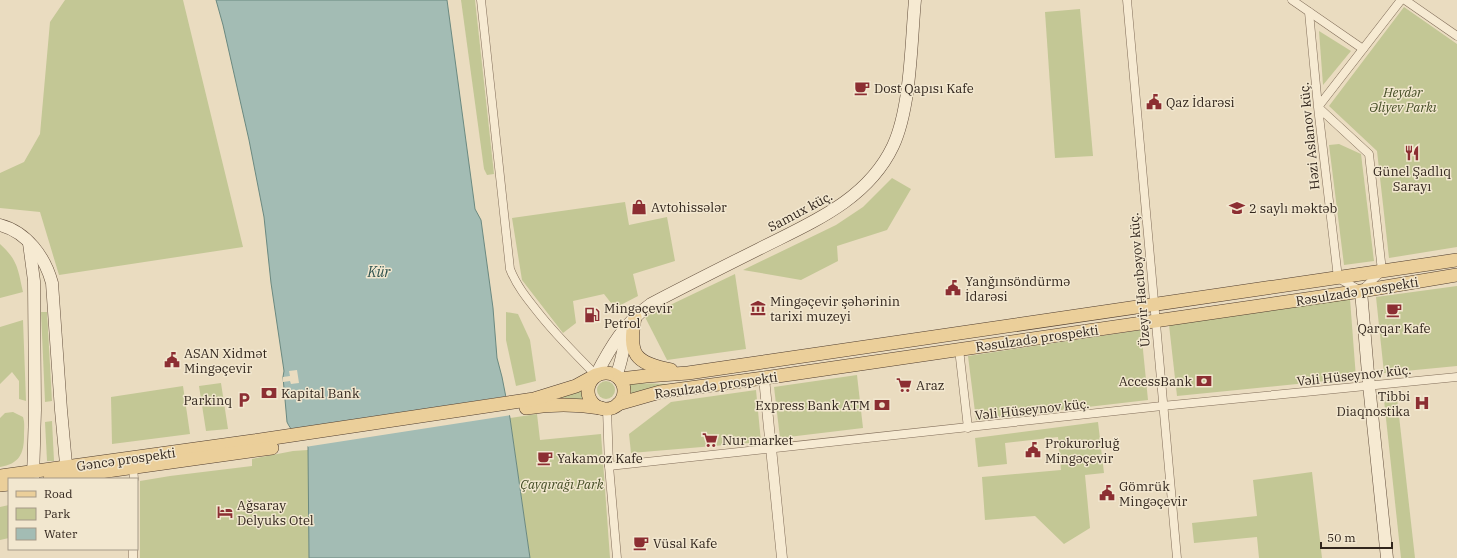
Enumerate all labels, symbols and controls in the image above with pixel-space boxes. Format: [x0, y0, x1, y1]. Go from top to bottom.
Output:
cafe icon: Dost Qapısı Kafe [853, 79, 871, 97]
place label: Dost Qapısı Kafe [874, 80, 974, 97]
street label: Həzi Aslanov küç. [1295, 81, 1324, 191]
park label: Heydər Əliyev Parkı [1369, 84, 1437, 116]
public building icon: Qaz İdarəsi [1145, 93, 1163, 111]
place label: Qaz İdarəsi [1166, 94, 1235, 111]
restaurant icon: Günel Şadlıq Sarayı [1403, 144, 1421, 162]
place label: Günel Şadlıq Sarayı [1373, 163, 1451, 195]
street label: Samux küç. [765, 187, 836, 236]
shop icon: Avtohissələr [630, 198, 648, 216]
place label: Avtohissələr [651, 199, 727, 216]
school or university icon: 2 saylı məktəb [1228, 199, 1246, 217]
place label: 2 saylı məktəb [1249, 200, 1337, 217]
street label: Üzeyir Hacıbəyov küç. [1125, 212, 1154, 348]
water label: Kür [367, 263, 391, 281]
place label: Yanğınsöndürmə İdarəsi [965, 273, 1070, 305]
street label: Rəsulzadə prospekti [1295, 273, 1420, 310]
public building icon: Yanğınsöndürmə İdarəsi [944, 279, 962, 297]
place label: Mingəçevir şəhərinin tarixi muzeyi [770, 293, 900, 325]
museum icon: Mingəçevir şəhərinin tarixi muzeyi [749, 299, 767, 317]
place label: Mingəçevir Petrol [604, 300, 672, 332]
cafe icon: Qarqar Kafe [1385, 301, 1403, 319]
fuel station icon: Mingəçevir Petrol [583, 306, 601, 324]
place label: Qarqar Kafe [1357, 320, 1431, 337]
street label: Rəsulzadə prospekti [974, 321, 1100, 356]
place label: ASAN Xidmət Mingəçevir [184, 345, 268, 377]
public building icon: ASAN Xidmət Mingəçevir [163, 351, 181, 369]
street label: Vəli Hüseynov küç. [1296, 361, 1412, 390]
street label: Rəsulzadə prospekti [653, 368, 779, 403]
bank icon: AccessBank [1195, 372, 1213, 390]
place label: AccessBank [1119, 373, 1192, 390]
supermarket icon: Araz [895, 376, 913, 394]
place label: Araz [916, 377, 944, 394]
bank icon: Kapital Bank [260, 384, 278, 402]
place label: Kapital Bank [281, 385, 360, 402]
place label: Tibbi Diaqnostika [1337, 388, 1410, 420]
parking icon: Parkinq [235, 391, 253, 409]
place label: Parkinq [183, 392, 232, 409]
hospital icon: Tibbi Diaqnostika [1413, 394, 1431, 412]
street label: Vəli Hüseynov küç. [974, 395, 1090, 424]
bank icon: Express Bank ATM [873, 396, 891, 414]
place label: Express Bank ATM [755, 397, 870, 414]
supermarket icon: Nur market [701, 431, 719, 449]
place label: Nur market [722, 432, 794, 449]
place label: Prokurorluğ Mingəçevir [1045, 435, 1120, 467]
public building icon: Prokurorluğ Mingəçevir [1024, 441, 1042, 459]
street label: Gəncə prospekti [75, 444, 177, 475]
cafe icon: Yakamoz Kafe [536, 449, 554, 467]
place label: Yakamoz Kafe [557, 450, 643, 467]
park label: Çayqırağı Park [520, 476, 604, 493]
legend [8, 478, 138, 550]
place label: Gömrük Mingəçevir [1119, 478, 1187, 510]
public building icon: Gömrük Mingəçevir [1098, 484, 1116, 502]
text: Road [44, 486, 73, 501]
place label: Ağsaray Delyuks Otel [237, 497, 314, 529]
hotel icon: Ağsaray Delyuks Otel [216, 503, 234, 521]
text: Park [44, 506, 70, 521]
scale bar [1321, 524, 1392, 550]
text: Water [44, 526, 78, 541]
text: 50 m [1327, 530, 1356, 545]
cafe icon: Vüsal Kafe [632, 534, 650, 552]
place label: Vüsal Kafe [653, 535, 717, 552]

